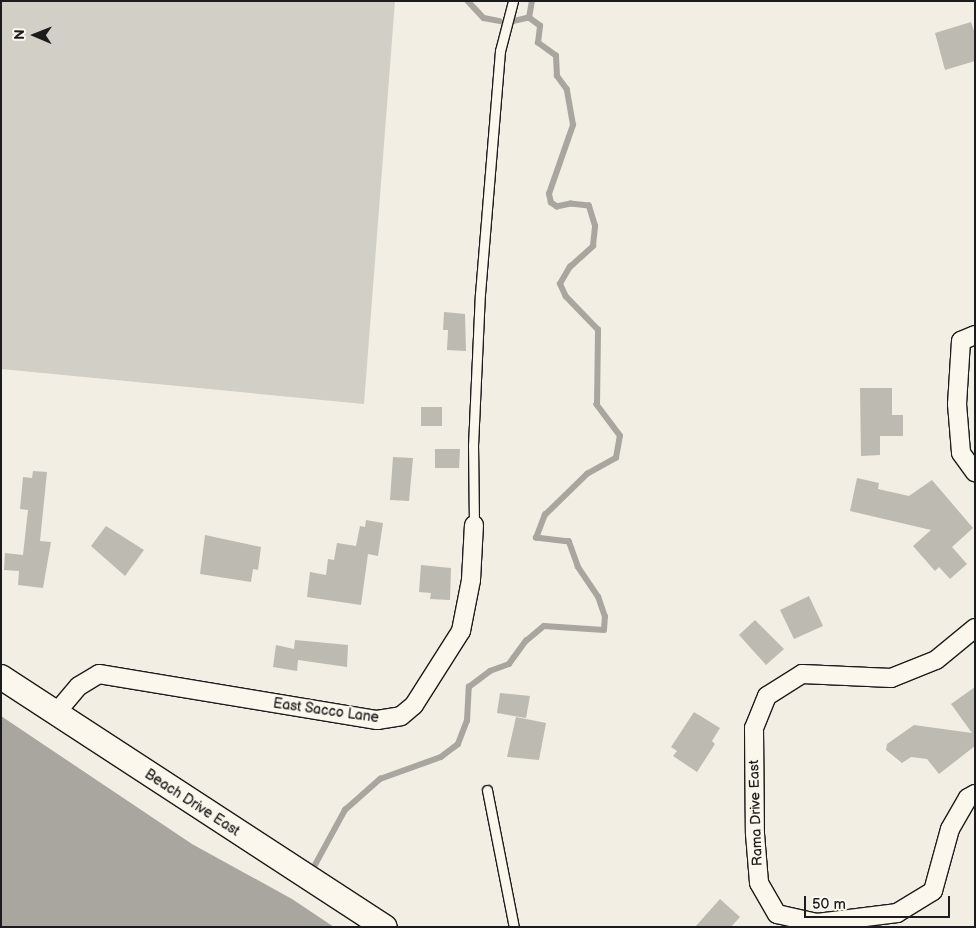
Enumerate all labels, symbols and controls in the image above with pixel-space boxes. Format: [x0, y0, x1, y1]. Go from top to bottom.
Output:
north arrow [10, 10, 60, 60]
text: N [11, 29, 28, 40]
street label: East Sacco Lane [272, 695, 380, 727]
street label: Rama Drive East [746, 760, 766, 866]
street label: Beach Drive East [141, 766, 243, 840]
scale bar [806, 886, 952, 918]
text: 50 m [812, 895, 846, 914]

